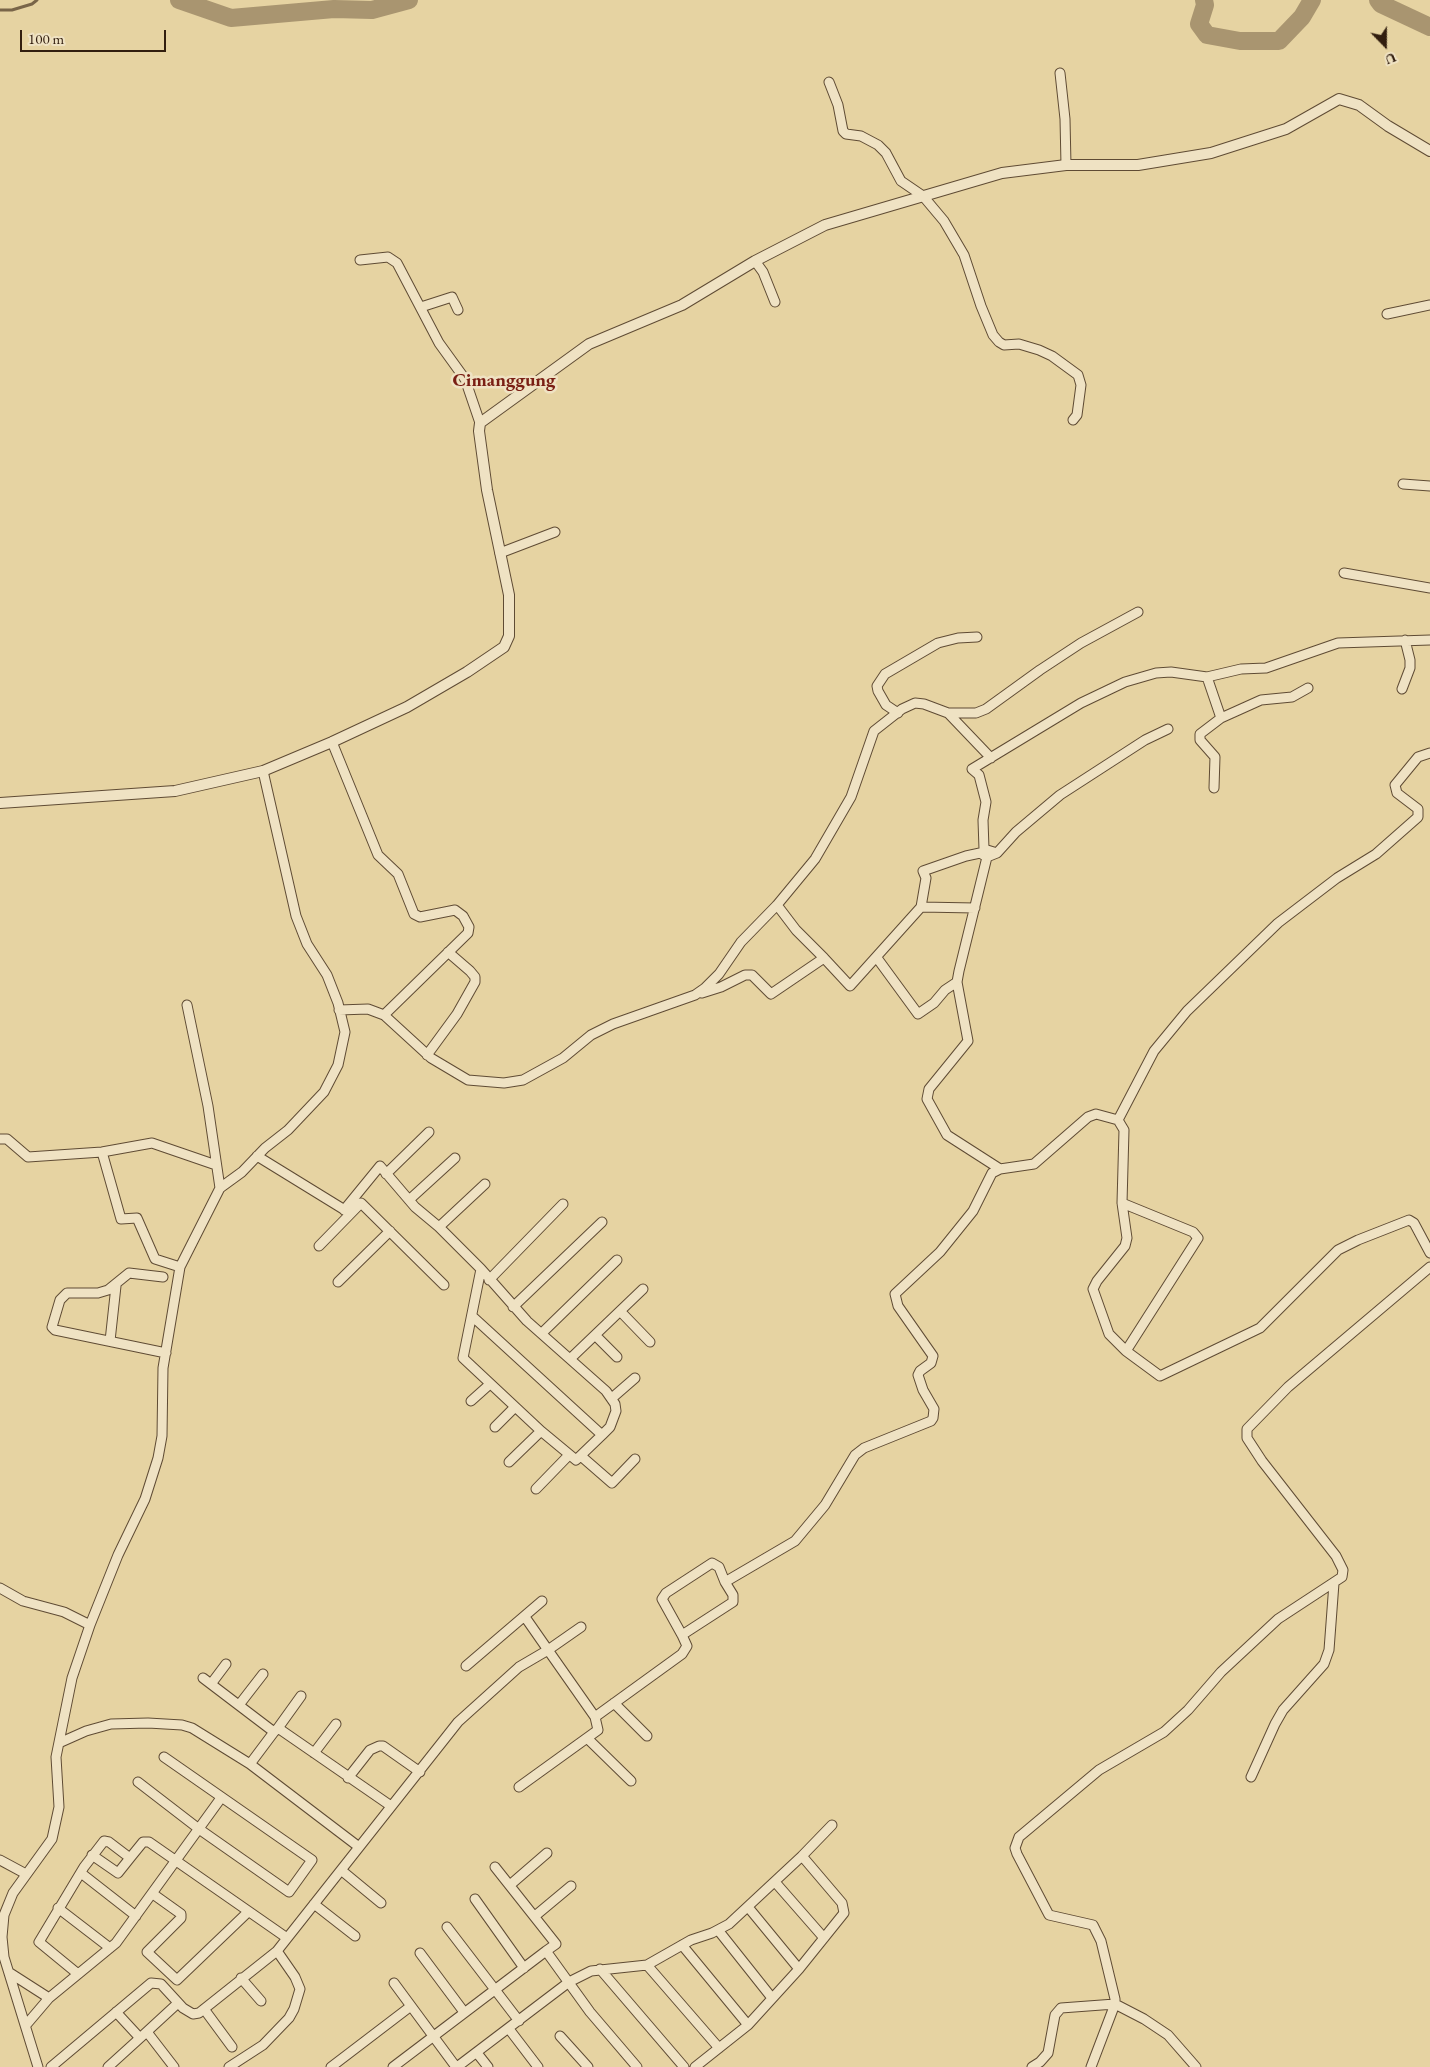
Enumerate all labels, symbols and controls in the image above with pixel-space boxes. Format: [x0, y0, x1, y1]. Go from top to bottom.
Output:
scale bar [22, 20, 169, 52]
north arrow [1360, 20, 1410, 70]
text: 100 m [28, 29, 64, 48]
text: U [1382, 49, 1399, 69]
district label: Cimanggung [452, 370, 556, 392]

